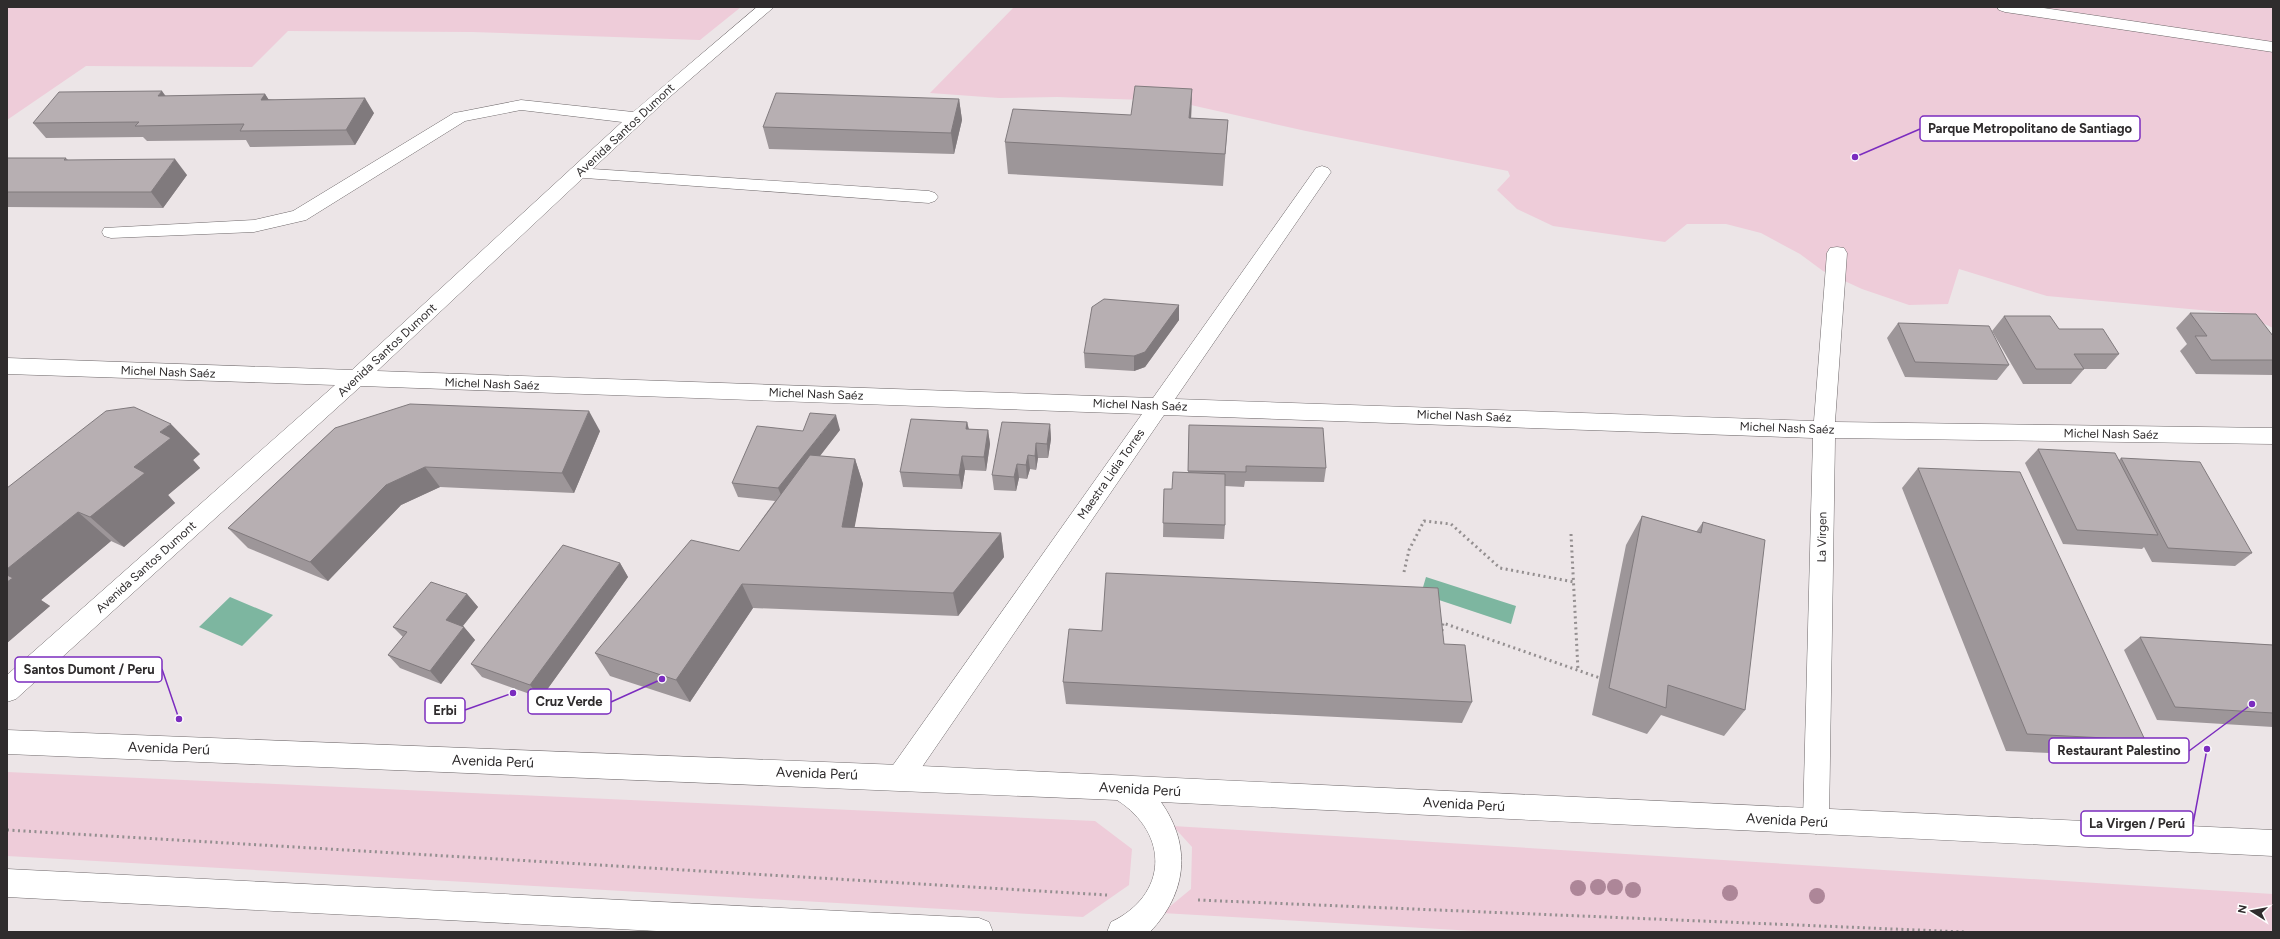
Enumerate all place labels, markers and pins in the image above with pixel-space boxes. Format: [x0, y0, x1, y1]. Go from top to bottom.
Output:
callout: Parque Metropolitano de Santiago [1920, 116, 2140, 141]
callout: Santos Dumont / Peru [15, 657, 162, 682]
callout: Cruz Verde [528, 689, 611, 714]
callout: Erbi [425, 698, 465, 723]
callout: Restaurant Palestino [2049, 738, 2189, 763]
callout: La Virgen / Perú [2081, 811, 2193, 836]

